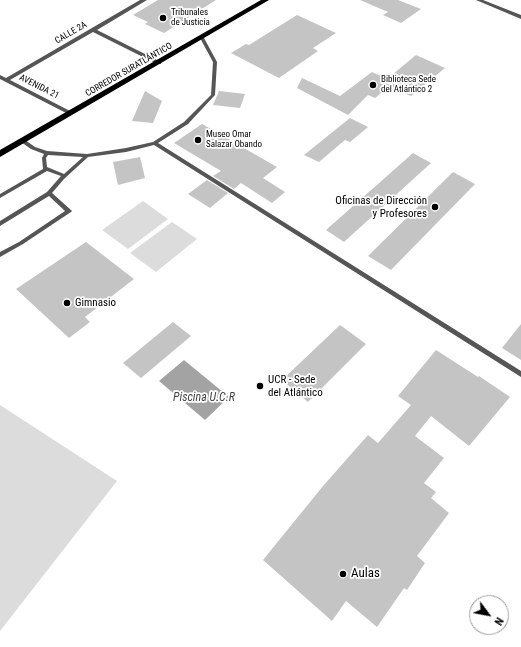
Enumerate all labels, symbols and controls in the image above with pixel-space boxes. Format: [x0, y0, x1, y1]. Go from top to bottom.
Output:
place label: Tribunales de Justicia [171, 8, 210, 29]
marker: Tribunales de Justicia [158, 13, 168, 23]
street label: CALLE 2A [53, 20, 89, 46]
street label: CORREDOR SURATLÁNTICO [84, 41, 174, 99]
street label: AVENIDA 21 [17, 72, 61, 102]
place label: Biblioteca Sede del Atlántico 2 [381, 75, 436, 96]
marker: Biblioteca Sede del Atlántico 2 [368, 80, 378, 90]
place label: Museo Omar Salazar Obando [206, 130, 262, 151]
marker: Museo Omar Salazar Obando [193, 135, 203, 145]
place label: Oficinas de Dirección y Profesores [335, 194, 427, 220]
marker: Oficinas de Dirección y Profesores [430, 202, 440, 212]
place label: Gimnasio [75, 296, 116, 310]
marker: Gimnasio [62, 298, 72, 308]
place label: UCR - Sede del Atlántico [268, 373, 323, 399]
marker: UCR - Sede del Atlántico [255, 381, 265, 391]
water label: Piscina U.C.R [173, 391, 235, 405]
place label: Aulas [351, 566, 380, 582]
marker: Aulas [338, 569, 348, 579]
north arrow [469, 595, 509, 635]
text: N [491, 615, 506, 627]

